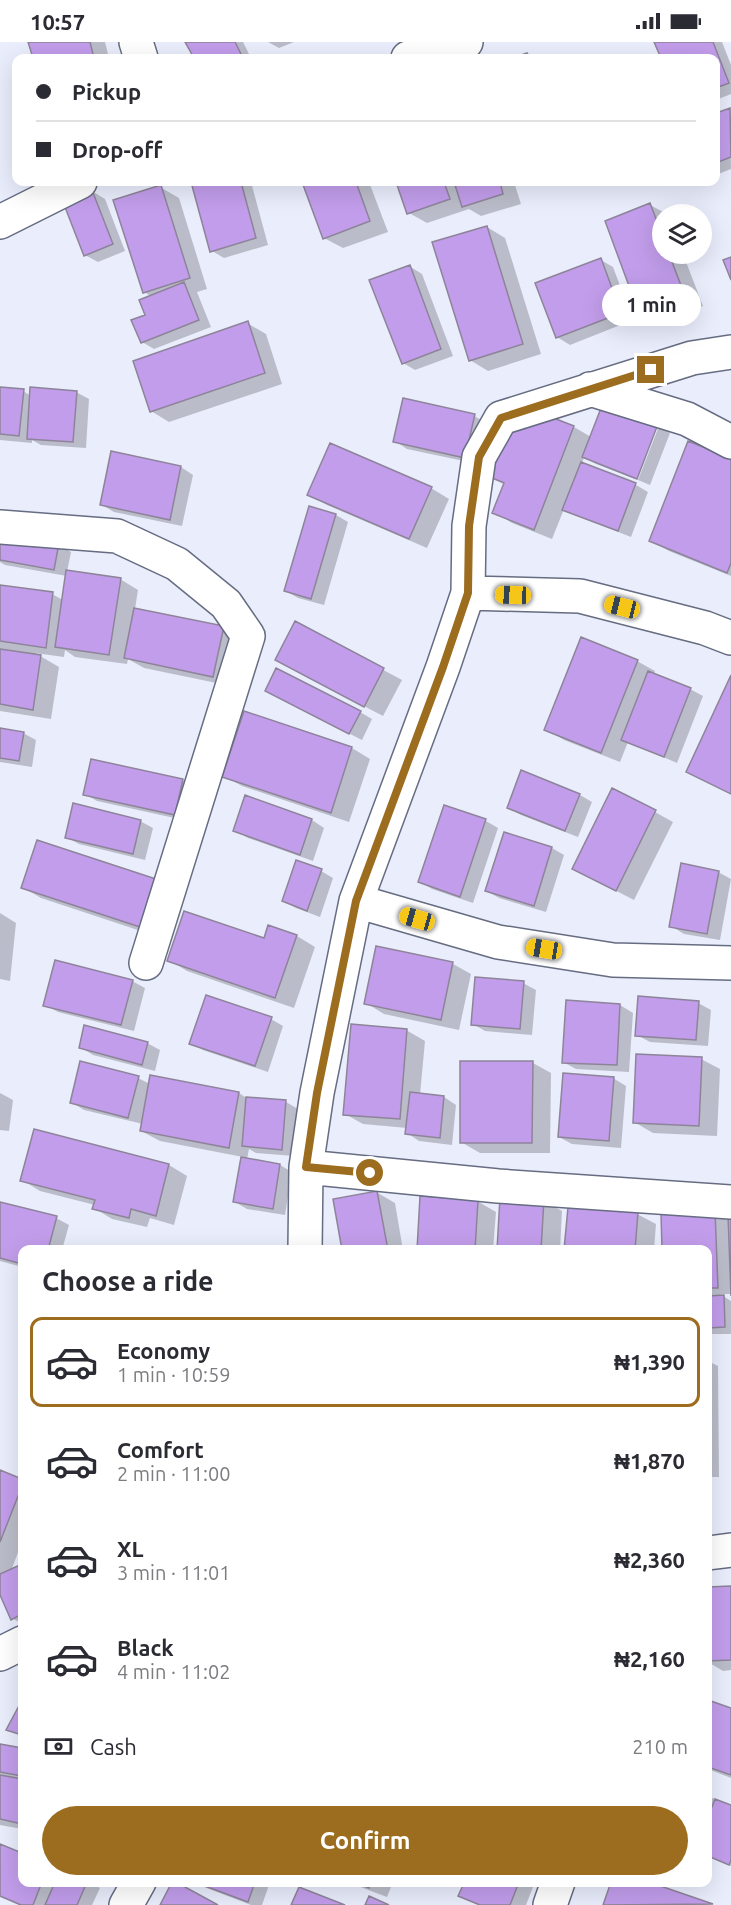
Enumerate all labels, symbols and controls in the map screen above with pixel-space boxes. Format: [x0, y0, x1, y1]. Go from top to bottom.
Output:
text: 10:57 [30, 9, 85, 34]
text: Pickup [72, 79, 141, 104]
text: Drop-off [72, 137, 162, 162]
map controls [652, 204, 712, 264]
button: layers [652, 204, 712, 264]
callout: 1 min [602, 283, 700, 325]
text: 1 min [626, 293, 677, 316]
route end [637, 356, 664, 383]
car [495, 585, 531, 605]
car [602, 594, 642, 620]
car [397, 905, 437, 933]
car [525, 937, 563, 961]
route start [356, 1159, 383, 1186]
text: Choose a ride [42, 1266, 214, 1296]
icon: car [45, 1335, 99, 1389]
text: Economy [117, 1338, 210, 1363]
text: ₦1,390 [614, 1349, 685, 1374]
text: 1 min · 10:59 [117, 1363, 231, 1386]
icon: car [45, 1434, 99, 1488]
text: Comfort [117, 1437, 204, 1462]
text: ₦1,870 [614, 1448, 685, 1473]
text: 2 min · 11:00 [117, 1462, 231, 1485]
icon: car [45, 1533, 99, 1587]
text: XL [117, 1536, 144, 1561]
text: ₦2,360 [614, 1547, 685, 1572]
text: 3 min · 11:01 [117, 1561, 231, 1584]
icon: car [45, 1632, 99, 1686]
text: Black [117, 1635, 174, 1660]
text: ₦2,160 [614, 1646, 685, 1671]
text: 4 min · 11:02 [117, 1660, 231, 1683]
icon: cash [42, 1730, 75, 1763]
text: Cash [90, 1734, 137, 1759]
text: 210 m [632, 1735, 688, 1758]
button: Confirm [42, 1806, 688, 1875]

